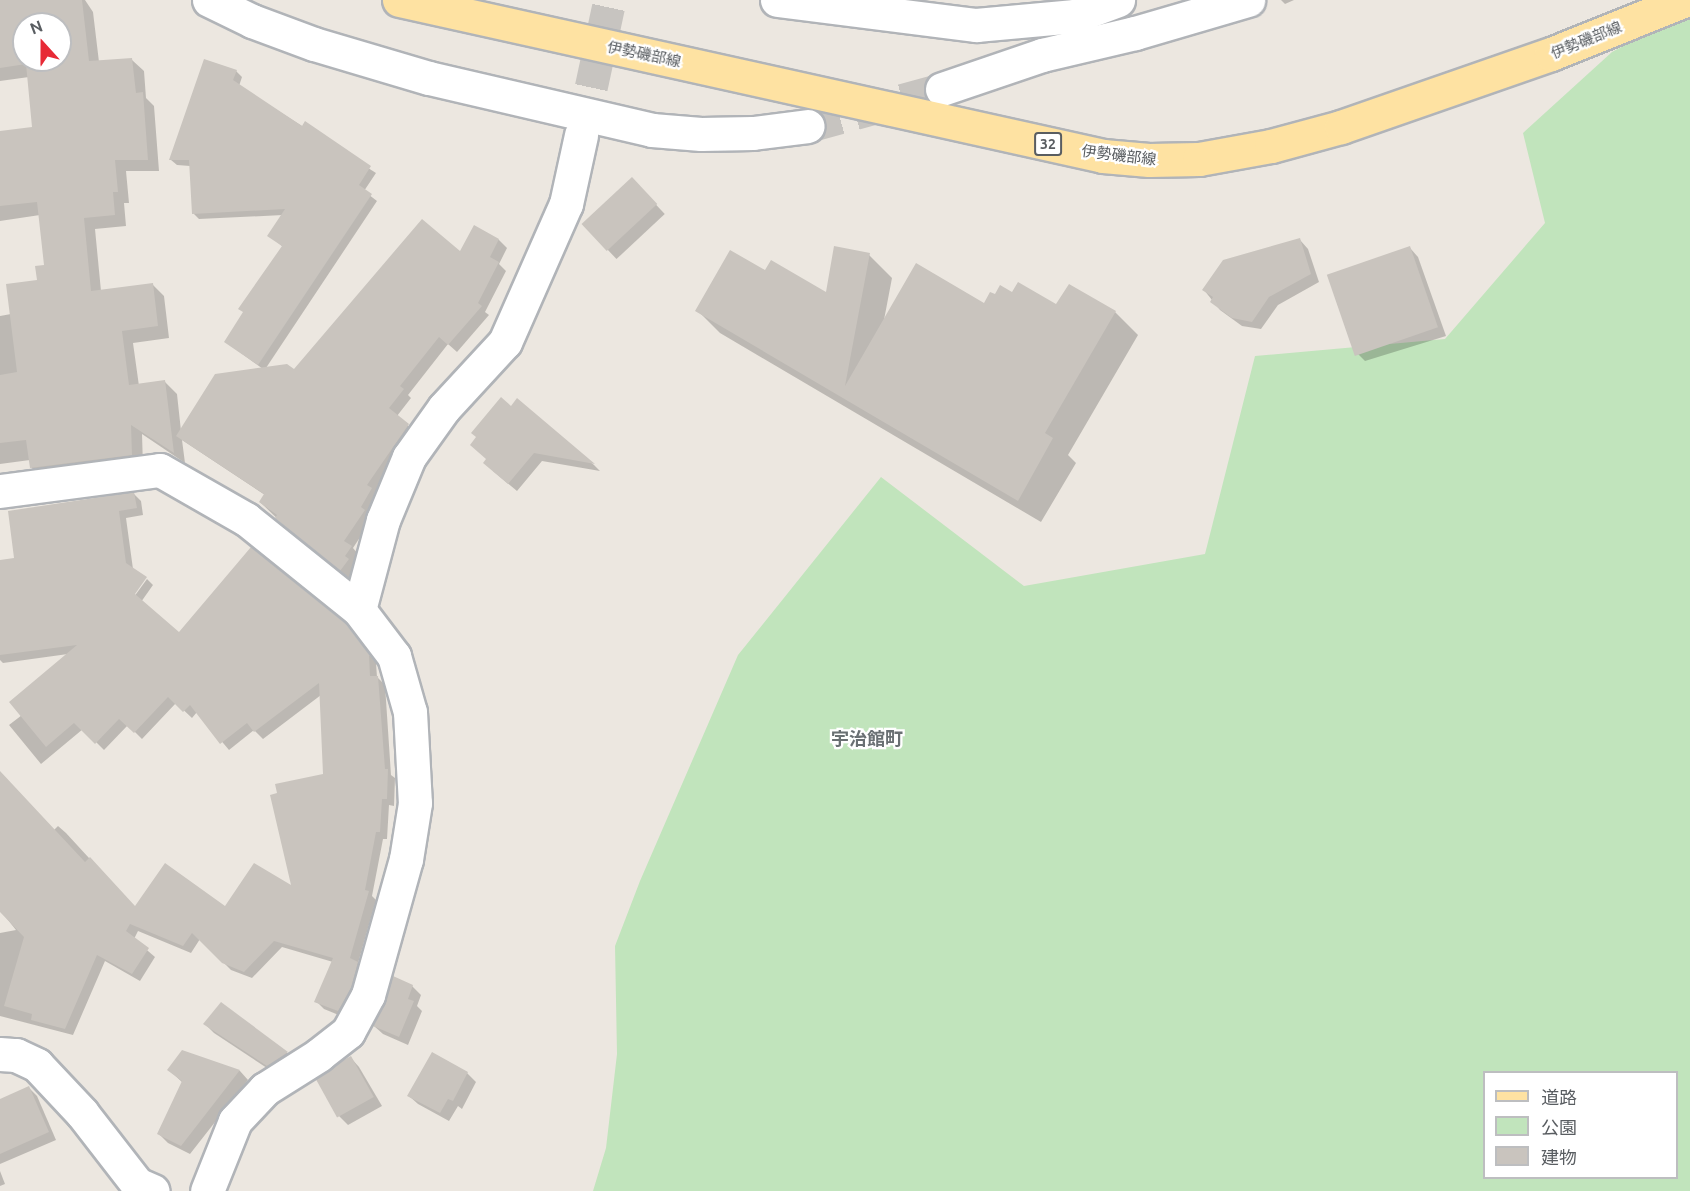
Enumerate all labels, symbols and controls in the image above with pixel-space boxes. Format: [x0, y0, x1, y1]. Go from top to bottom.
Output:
north arrow [12, 12, 72, 72]
text: N [27, 17, 45, 38]
street label: 伊勢磯部線 [1548, 18, 1624, 62]
street label: 伊勢磯部線 [605, 37, 683, 71]
road number: 32 [1033, 133, 1063, 155]
street label: 伊勢磯部線 [1081, 141, 1157, 169]
district label: 宇治館町 [831, 727, 903, 749]
legend [1483, 1071, 1678, 1179]
text: 道路 [1541, 1087, 1577, 1107]
text: 公園 [1541, 1117, 1577, 1137]
text: 建物 [1541, 1147, 1577, 1167]

